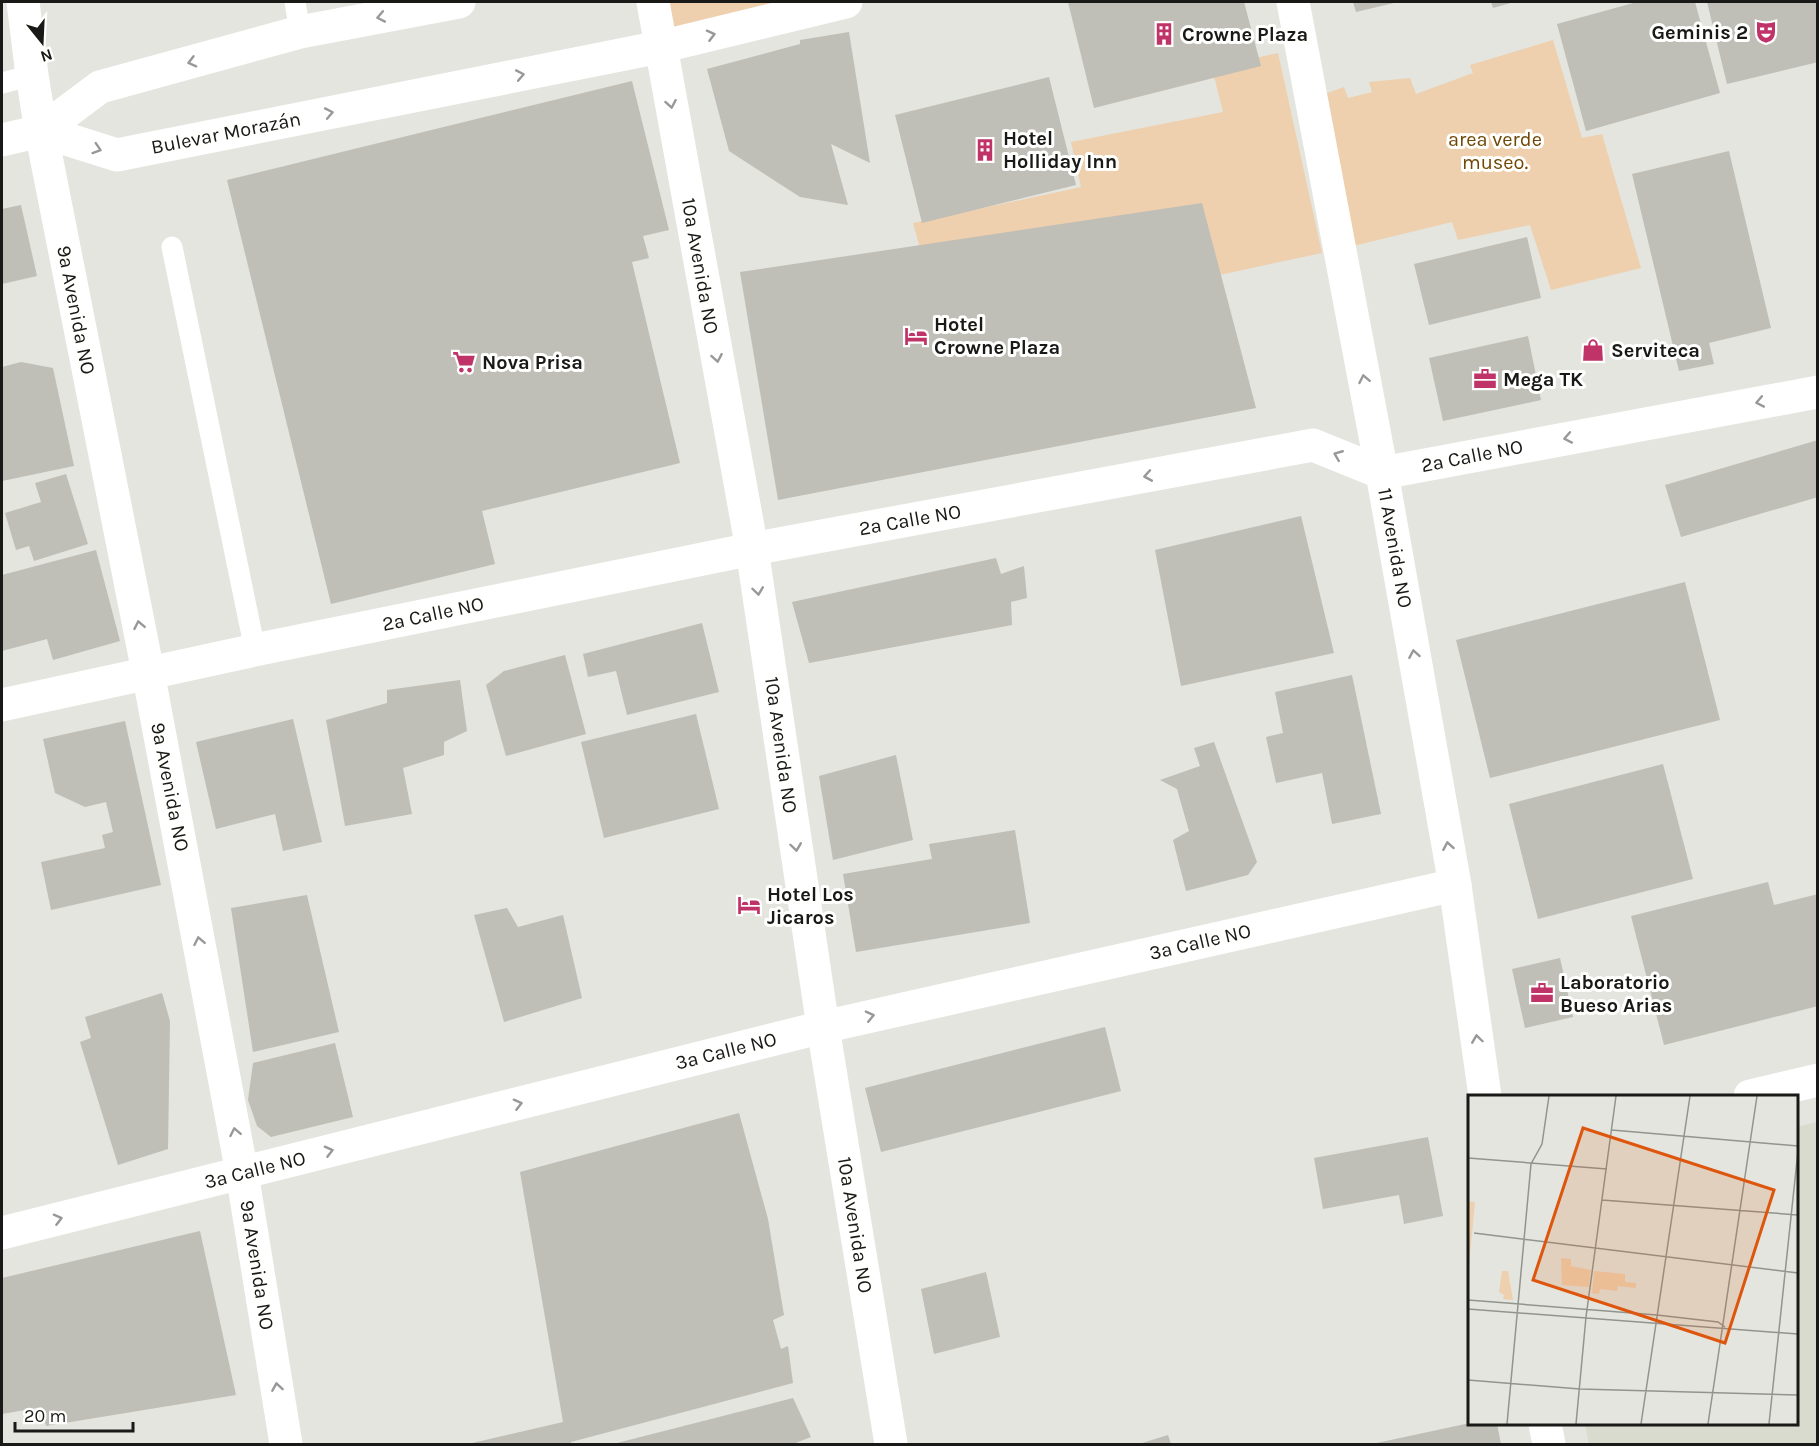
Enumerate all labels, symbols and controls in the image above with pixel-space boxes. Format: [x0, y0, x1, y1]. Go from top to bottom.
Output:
one-way arrow [377, 10, 387, 23]
north arrow [12, 12, 72, 72]
theatre icon: Geminis 2 [1753, 19, 1779, 45]
building icon: Crowne Plaza [1151, 21, 1177, 47]
place label: Geminis 2 [1652, 21, 1748, 44]
place label: Crowne Plaza [1182, 23, 1308, 46]
one-way arrow [705, 29, 715, 42]
text: N [38, 45, 55, 67]
one-way arrow [187, 55, 198, 67]
one-way arrow [515, 69, 525, 82]
one-way arrow [664, 99, 677, 109]
street label: Bulevar Morazán [149, 107, 303, 159]
one-way arrow [323, 107, 333, 120]
place label: Hotel Holliday Inn [1003, 127, 1117, 173]
park label: area verde museo. [1448, 128, 1542, 174]
building icon: Hotel Holliday Inn [972, 137, 998, 163]
one-way arrow [91, 141, 102, 154]
street label: 10a Avenida NO [677, 196, 723, 336]
street label: 9a Avenida NO [52, 244, 100, 376]
place label: Hotel Crowne Plaza [934, 313, 1060, 359]
hotel icon: Hotel Crowne Plaza [903, 323, 929, 349]
shop icon: Serviteca [1580, 337, 1606, 363]
place label: Serviteca [1611, 339, 1700, 362]
supermarket icon: Nova Prisa [451, 349, 477, 375]
place label: Nova Prisa [482, 351, 583, 374]
one-way arrow [710, 353, 723, 363]
office icon: Mega TK [1472, 366, 1498, 392]
place label: Mega TK [1503, 368, 1583, 391]
one-way arrow [1358, 374, 1371, 384]
one-way arrow [1755, 395, 1765, 408]
one-way arrow [1564, 431, 1574, 444]
street label: 2a Calle NO [1419, 435, 1525, 477]
one-way arrow [1333, 450, 1344, 462]
one-way arrow [1143, 469, 1153, 482]
street label: 11 Avenida NO [1373, 486, 1417, 610]
street label: 2a Calle NO [857, 500, 963, 540]
one-way arrow [752, 587, 764, 596]
street label: 2a Calle NO [380, 592, 486, 636]
one-way arrow [133, 620, 146, 630]
one-way arrow [1408, 649, 1421, 659]
street label: 10a Avenida NO [760, 675, 802, 815]
street label: 9a Avenida NO [146, 721, 194, 853]
one-way arrow [1442, 841, 1455, 851]
one-way arrow [790, 842, 802, 851]
place label: Hotel Los Jicaros [767, 883, 854, 929]
hotel icon: Hotel Los Jicaros [736, 892, 762, 918]
street label: 3a Calle NO [1147, 919, 1253, 965]
one-way arrow [193, 936, 206, 946]
place label: Laboratorio Bueso Arias [1560, 971, 1672, 1017]
office icon: Laboratorio Bueso Arias [1529, 980, 1555, 1006]
one-way arrow [865, 1011, 875, 1024]
street label: 3a Calle NO [673, 1027, 779, 1075]
one-way arrow [1471, 1034, 1483, 1043]
inset map [1468, 1095, 1798, 1425]
one-way arrow [513, 1098, 523, 1111]
one-way arrow [229, 1127, 242, 1137]
street label: 3a Calle NO [202, 1146, 308, 1194]
one-way arrow [323, 1146, 334, 1158]
street label: 10a Avenida NO [833, 1155, 877, 1295]
street label: 9a Avenida NO [235, 1199, 279, 1331]
one-way arrow [53, 1213, 63, 1226]
one-way arrow [271, 1382, 283, 1391]
scale bar [15, 1395, 134, 1433]
text: 20 m [24, 1405, 66, 1427]

